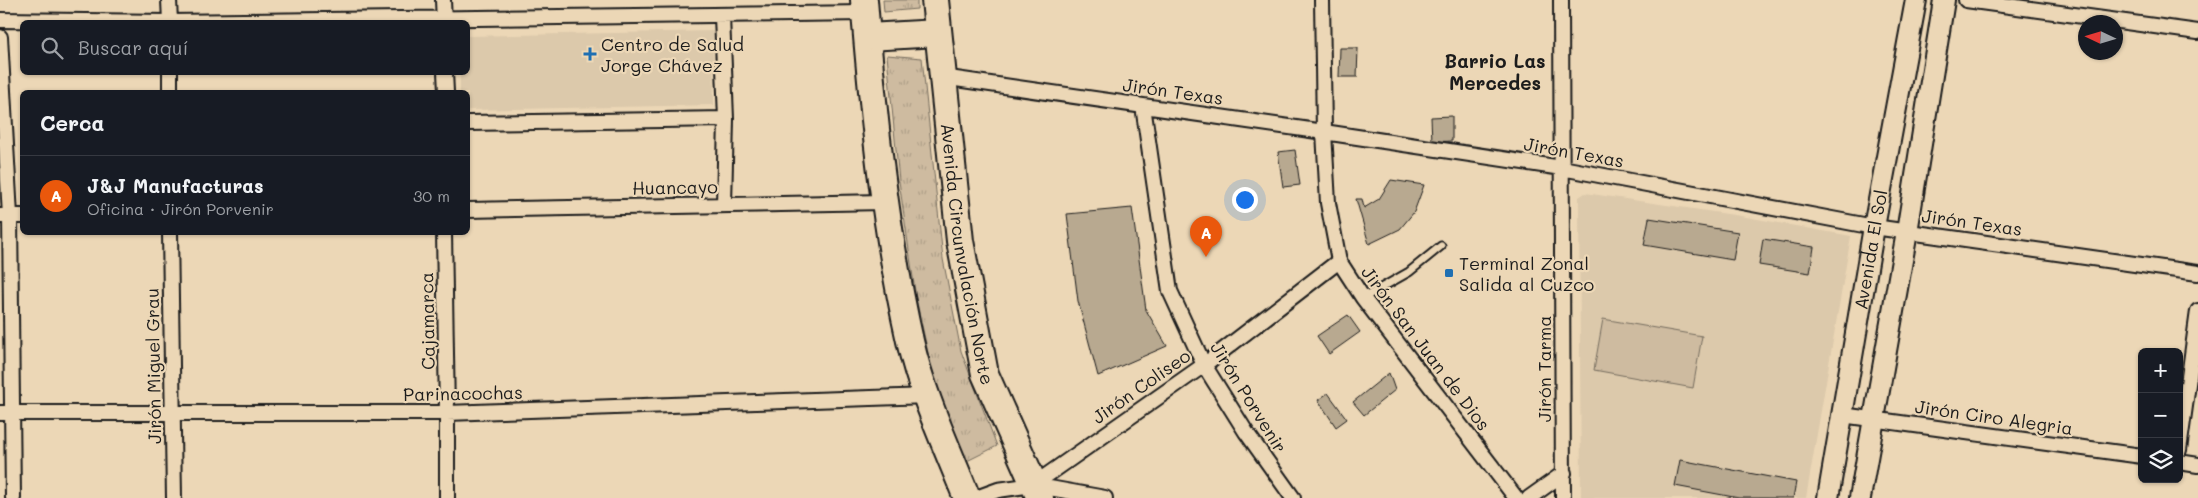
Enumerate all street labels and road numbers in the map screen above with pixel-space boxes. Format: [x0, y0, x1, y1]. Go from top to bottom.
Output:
street label: Jirón Texas [1121, 72, 1225, 110]
street label: Avenida Circunvalación Norte [936, 122, 1000, 388]
street label: Jirón Texas [1522, 131, 1626, 173]
street label: Huancayo [632, 174, 718, 200]
street label: Avenida El Sol [1848, 188, 1893, 311]
street label: Jirón Texas [1920, 203, 2024, 241]
street label: Jirón San Juan de Dios [1356, 261, 1496, 435]
street label: Cajamarca [414, 272, 440, 370]
street label: Jirón Miguel Grau [140, 288, 166, 444]
street label: Jirón Tarma [1532, 316, 1556, 422]
street label: Jirón Porvenir [1205, 337, 1293, 457]
street label: Jirón Coliseo [1087, 343, 1195, 429]
street label: Parinacochas [403, 380, 523, 406]
street label: Jirón Ciro Alegria [1914, 394, 2074, 440]

